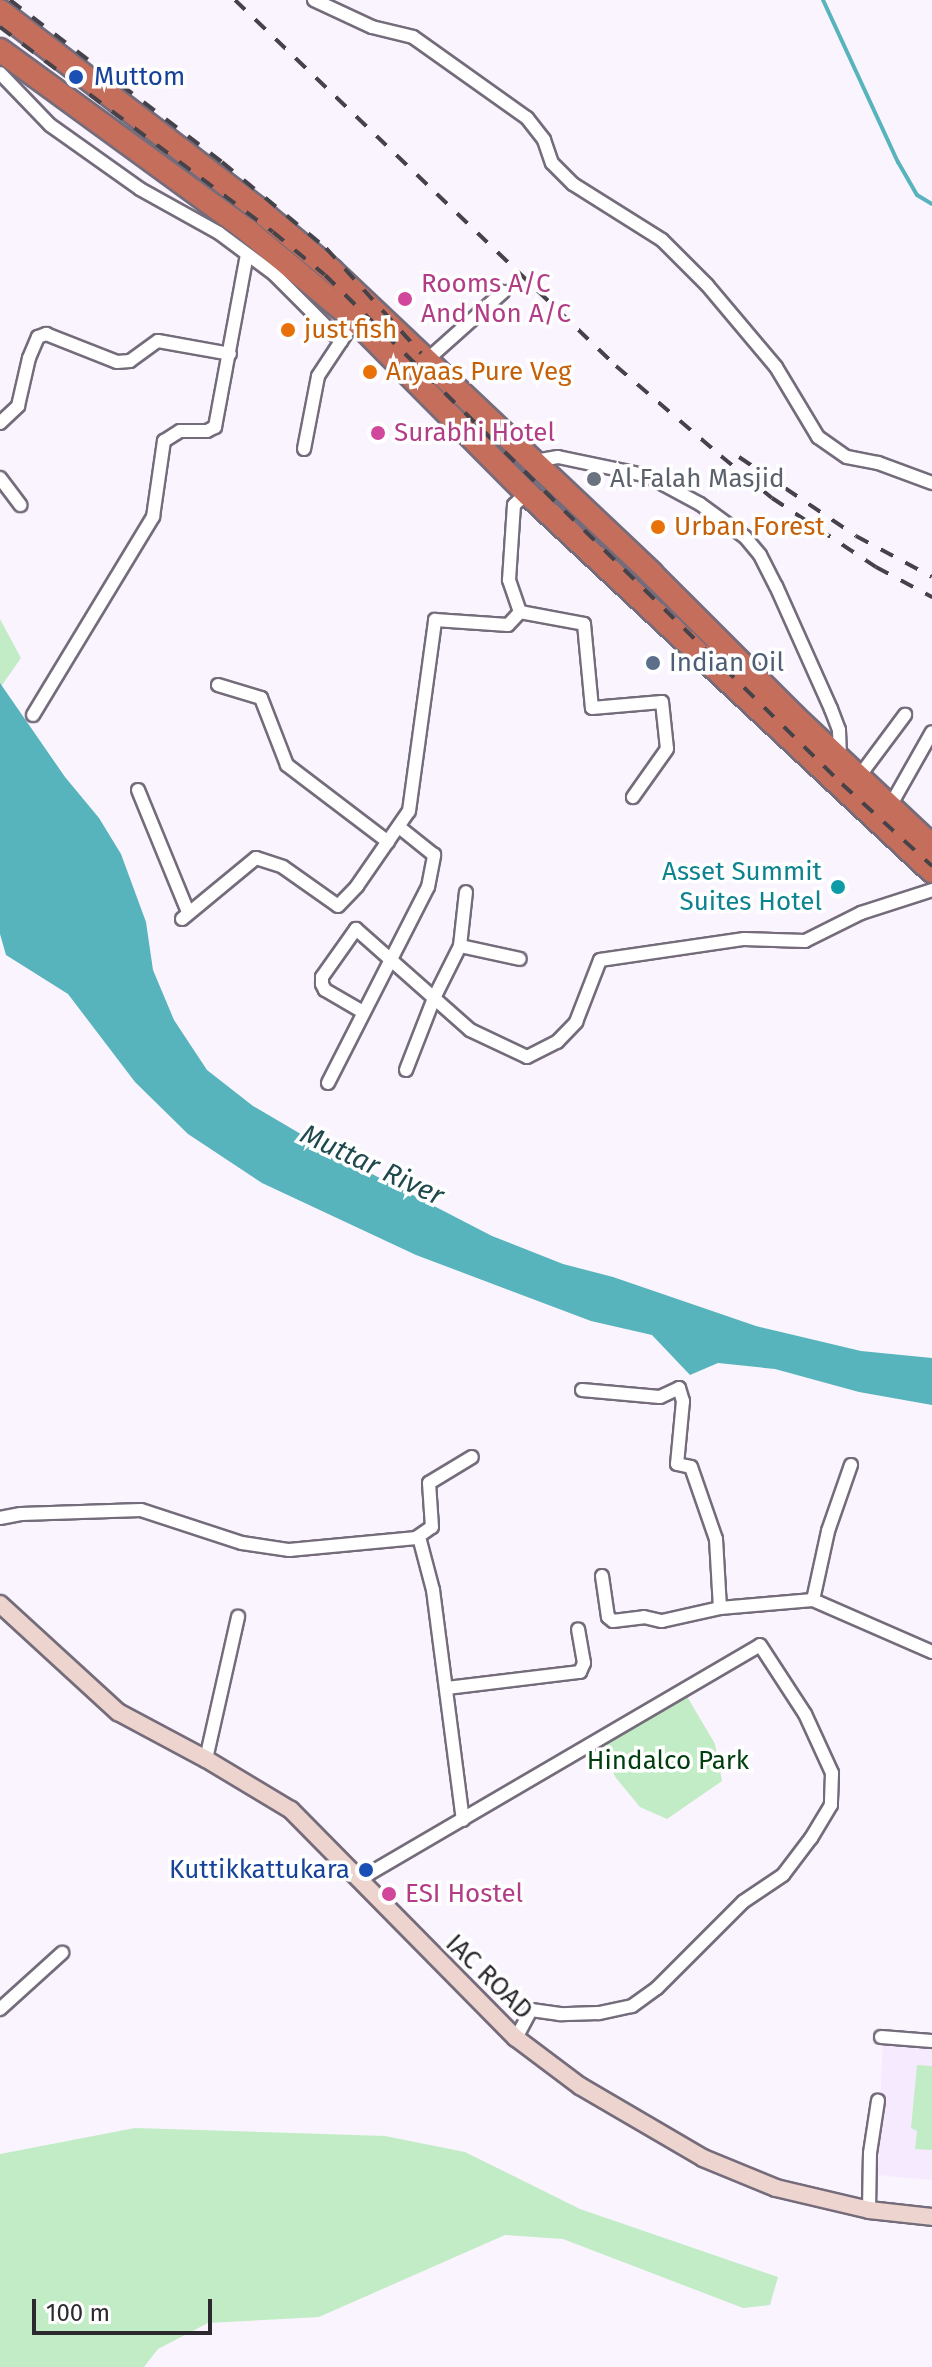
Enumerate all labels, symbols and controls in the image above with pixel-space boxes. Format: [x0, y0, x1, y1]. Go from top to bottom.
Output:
place label: Muttom [94, 61, 185, 93]
marker: Muttom [65, 66, 87, 88]
place label: Rooms A/C And Non A/C [421, 268, 571, 330]
marker: Rooms A/C And Non A/C [396, 290, 414, 308]
place label: just fish [304, 314, 397, 346]
marker: just fish [279, 321, 297, 339]
place label: Aryaas Pure Veg [386, 356, 572, 388]
marker: Aryaas Pure Veg [361, 363, 379, 381]
place label: Surabhi Hotel [394, 417, 555, 449]
marker: Surabhi Hotel [369, 424, 387, 442]
place label: Al Falah Masjid [610, 463, 785, 495]
marker: Al Falah Masjid [585, 470, 603, 488]
place label: Urban Forest [674, 511, 825, 543]
marker: Urban Forest [649, 518, 667, 536]
place label: Indian Oil [669, 647, 784, 679]
marker: Indian Oil [644, 654, 662, 672]
place label: Asset Summit Suites Hotel [662, 856, 822, 918]
marker: Asset Summit Suites Hotel [829, 878, 847, 896]
water label: Muttar River [295, 1117, 449, 1213]
park label: Hindalco Park [587, 1745, 749, 1777]
place label: Kuttikkattukara [169, 1854, 350, 1886]
marker: Kuttikkattukara [357, 1861, 375, 1879]
place label: ESI Hostel [405, 1878, 523, 1910]
marker: ESI Hostel [380, 1885, 398, 1903]
street label: IAC ROAD [439, 1928, 539, 2026]
scale bar [36, 2283, 216, 2333]
text: 100 m [46, 2299, 110, 2327]

